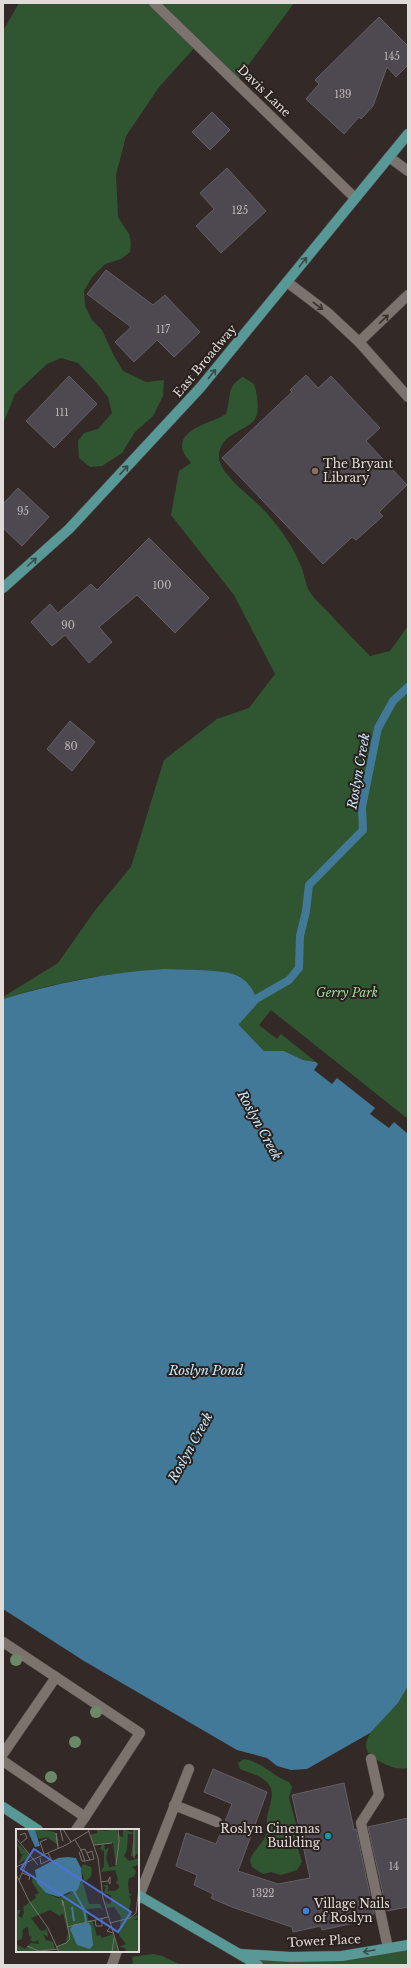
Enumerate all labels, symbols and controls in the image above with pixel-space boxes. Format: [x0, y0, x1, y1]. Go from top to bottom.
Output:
house number: 145 [384, 50, 400, 63]
street label: Davis Lane [235, 62, 294, 120]
house number: 139 [334, 88, 352, 101]
house number: 125 [232, 204, 248, 217]
one-way arrow [298, 257, 307, 268]
one-way arrow [312, 301, 323, 310]
one-way arrow [379, 314, 389, 324]
street label: East Broadway [170, 321, 240, 400]
house number: 117 [156, 323, 171, 336]
one-way arrow [207, 369, 216, 380]
house number: 111 [55, 406, 69, 419]
place label: The Bryant Library [323, 456, 394, 485]
one-way arrow [119, 465, 129, 475]
marker: The Bryant Library [310, 466, 320, 476]
house number: 95 [17, 505, 29, 518]
one-way arrow [27, 557, 37, 567]
house number: 100 [153, 579, 171, 592]
house number: 90 [61, 619, 75, 632]
water label: Roslyn Creek [343, 731, 374, 812]
house number: 80 [64, 740, 78, 753]
park label: Gerry Park [316, 985, 378, 1000]
water label: Roslyn Creek [233, 1087, 286, 1163]
water label: Roslyn Pond [168, 1362, 243, 1379]
water label: Roslyn Creek [164, 1409, 217, 1486]
place label: Roslyn Cinemas Building [220, 1821, 321, 1850]
inset map [16, 1829, 139, 1952]
marker: Roslyn Cinemas Building [323, 1831, 333, 1841]
house number: 14 [389, 1860, 399, 1873]
house number: 1322 [252, 1887, 274, 1900]
place label: Village Nails of Roslyn [313, 1896, 390, 1925]
marker: Village Nails of Roslyn [301, 1906, 311, 1916]
street label: Tower Place [287, 1931, 361, 1950]
one-way arrow [363, 1947, 376, 1955]

